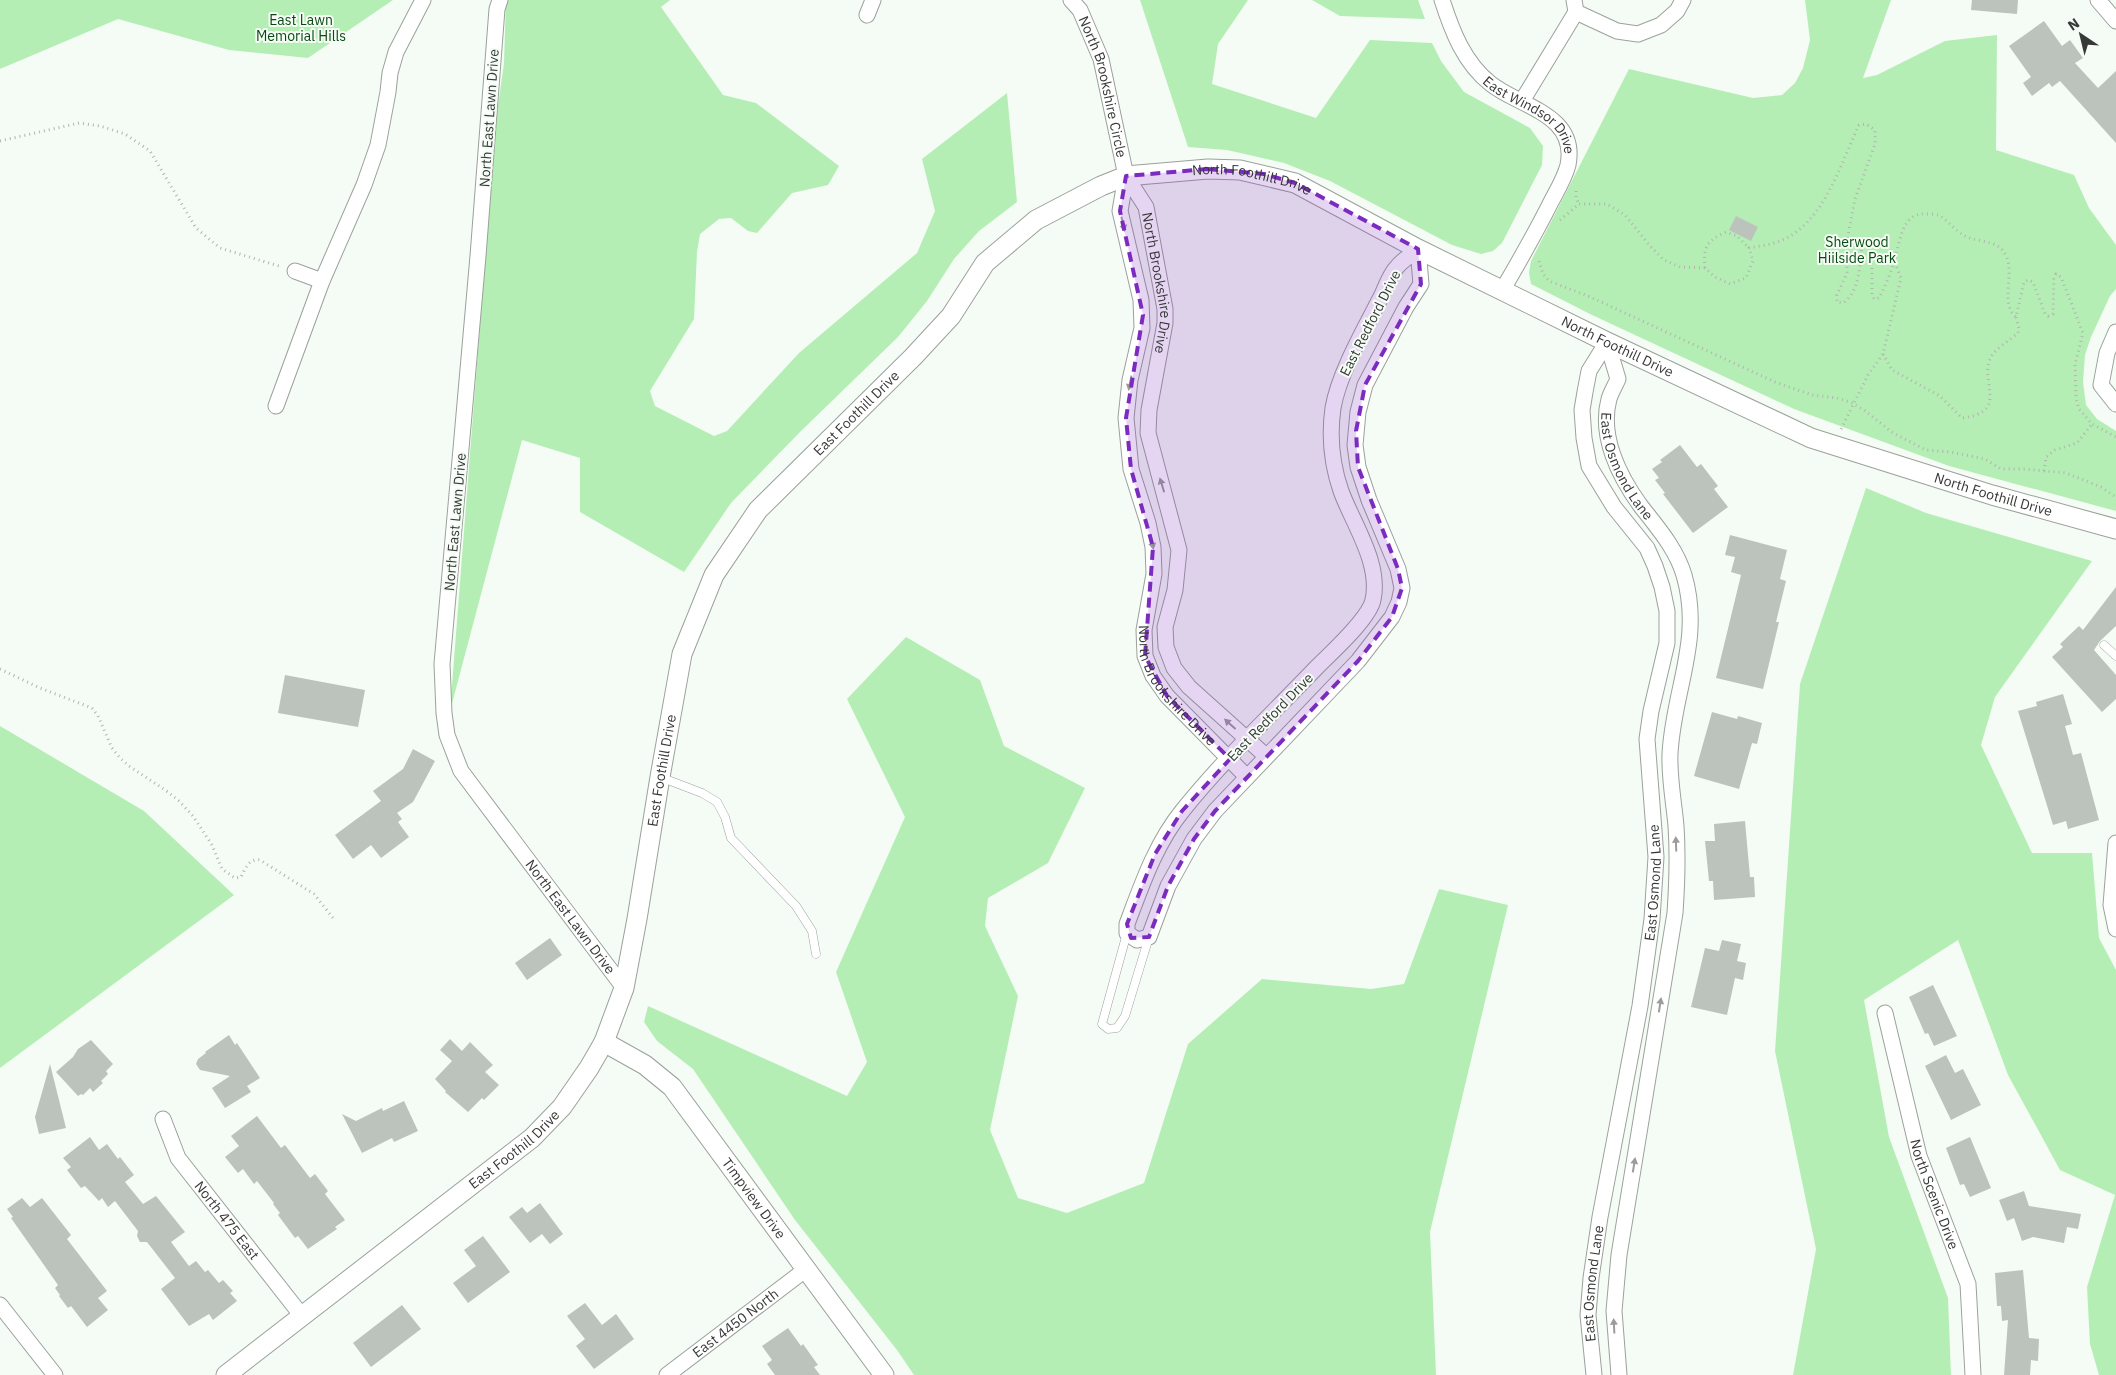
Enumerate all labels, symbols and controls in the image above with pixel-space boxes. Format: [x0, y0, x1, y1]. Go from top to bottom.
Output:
north arrow [2056, 10, 2106, 60]
park label: East Lawn Memorial Hills [256, 11, 346, 45]
street label: North Brookshire Circle [1075, 13, 1131, 159]
text: N [2064, 14, 2083, 35]
street label: North East Lawn Drive [475, 48, 503, 188]
street label: East Windsor Drive [1479, 72, 1578, 155]
street label: North Foothill Drive [1191, 160, 1315, 199]
street label: North Brookshire Drive [1138, 211, 1174, 355]
one-way arrow [1119, 216, 1127, 231]
park label: Sherwood Hiilside Park [1818, 233, 1897, 267]
street label: East Redford Drive [1336, 267, 1405, 379]
street label: North Foothill Drive [1558, 312, 1677, 381]
street label: East Foothill Drive [810, 367, 903, 459]
one-way arrow [1126, 375, 1134, 390]
street label: East Osmond Lane [1597, 412, 1657, 524]
street label: North East Lawn Drive [440, 452, 470, 592]
street label: North Foothill Drive [1932, 468, 2055, 520]
one-way arrow [1158, 477, 1166, 492]
one-way arrow [1148, 534, 1156, 550]
street label: North Brookshire Drive [1135, 625, 1220, 750]
street label: East Redford Drive [1223, 669, 1317, 765]
street label: East Foothill Drive [643, 713, 680, 828]
one-way arrow [1224, 719, 1236, 730]
street label: East Osmond Lane [1640, 823, 1665, 942]
one-way arrow [1672, 836, 1680, 852]
street label: North East Lawn Drive [522, 856, 620, 978]
one-way arrow [1656, 997, 1664, 1013]
street label: East Foothill Drive [465, 1106, 564, 1193]
street label: North Scenic Drive [1906, 1137, 1963, 1252]
street label: Timpview Drive [718, 1154, 790, 1243]
one-way arrow [1630, 1157, 1638, 1173]
street label: North 475 East [191, 1177, 263, 1263]
street label: East Osmond Lane [1579, 1224, 1608, 1343]
street label: East 4450 North [689, 1284, 782, 1361]
one-way arrow [1610, 1318, 1618, 1334]

